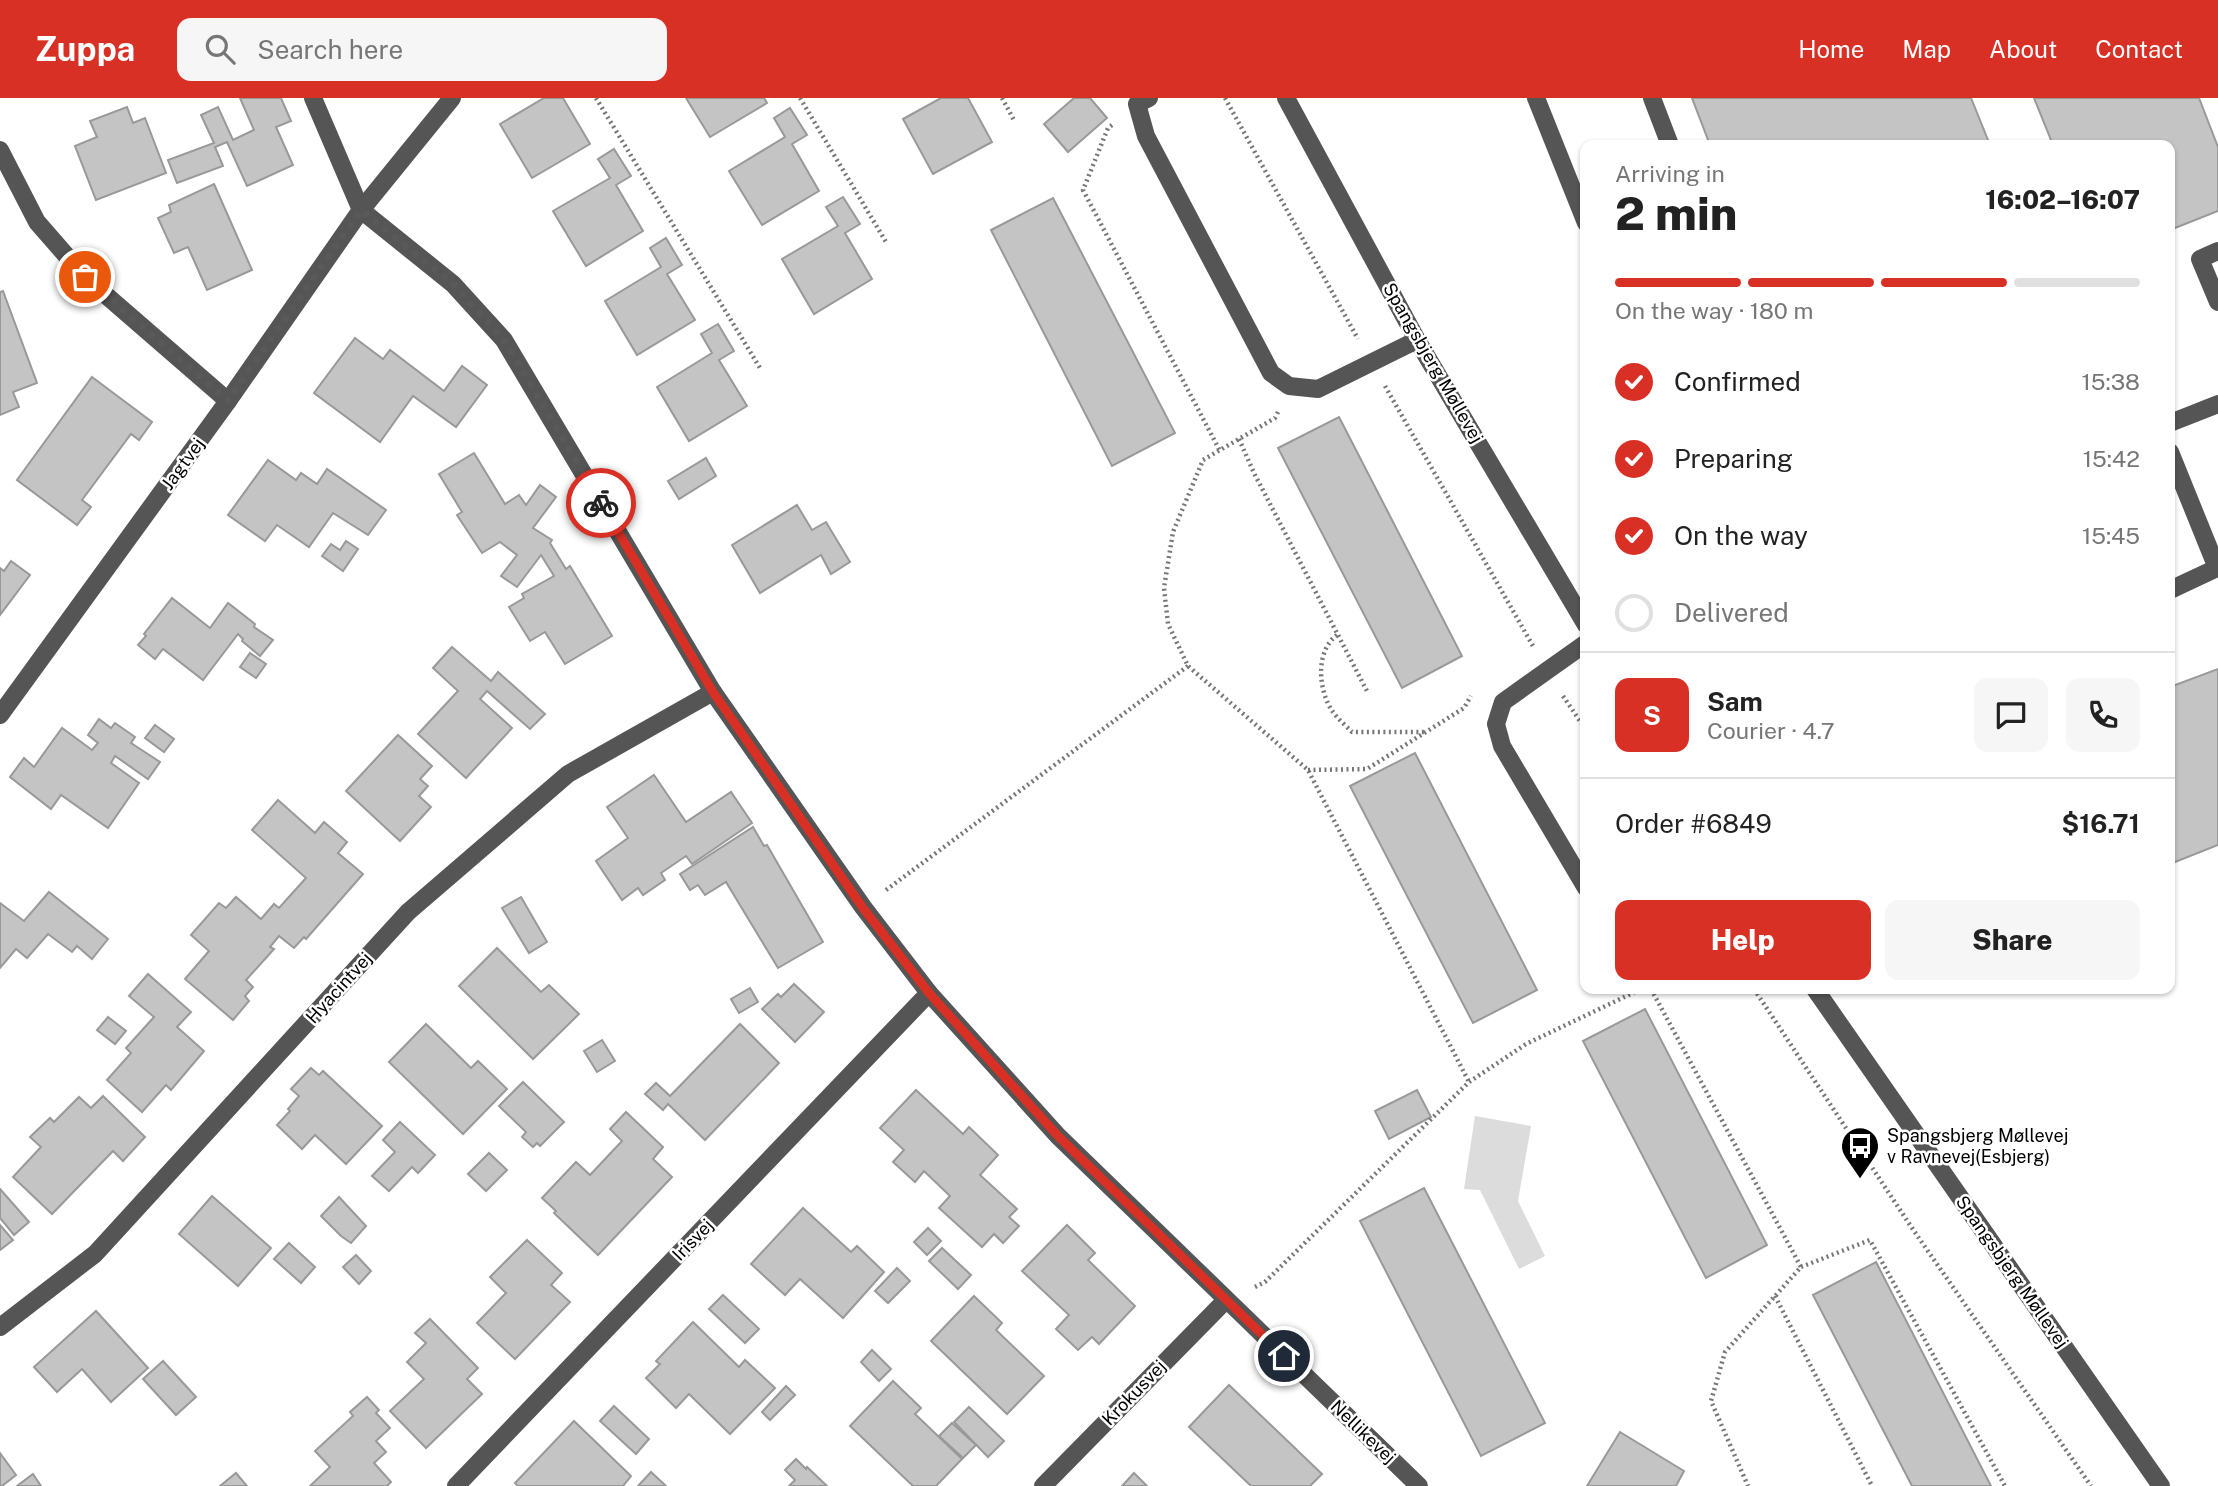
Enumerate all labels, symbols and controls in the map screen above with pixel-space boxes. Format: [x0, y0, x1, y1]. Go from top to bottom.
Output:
search box [177, 18, 667, 81]
text: Zuppa [35, 30, 135, 68]
icon: search [201, 30, 239, 68]
text: Search here [257, 34, 403, 65]
text: Home [1798, 35, 1864, 63]
text: Map [1902, 35, 1951, 63]
text: About [1989, 35, 2057, 63]
text: Contact [2095, 35, 2183, 63]
text: Arriving in [1615, 160, 1725, 187]
text: 16:02–16:07 [1985, 184, 2140, 215]
text: 2 min [1615, 186, 1737, 240]
pin [55, 247, 115, 307]
icon: bag [66, 258, 104, 296]
street label: Spangsbjerg Møllevej [1379, 279, 1488, 447]
text: On the way · 180 m [1615, 297, 1813, 324]
icon: check [1615, 363, 1653, 401]
text: Confirmed [1674, 366, 1801, 397]
text: 15:38 [2081, 368, 2140, 395]
street label: Jagtvej [157, 434, 208, 494]
icon: check [1615, 440, 1653, 478]
text: Preparing [1674, 443, 1793, 474]
text: 15:42 [2083, 445, 2140, 472]
courier [566, 468, 636, 538]
icon: bike [582, 484, 620, 522]
icon: check [1615, 517, 1653, 555]
text: On the way [1674, 520, 1808, 551]
text: 15:45 [2082, 522, 2140, 549]
text: Delivered [1674, 597, 1789, 628]
button: chat [1974, 678, 2048, 752]
button: phone [2066, 678, 2140, 752]
text: Sam [1707, 686, 1763, 717]
text: S [1643, 700, 1661, 731]
text: Courier · 4.7 [1707, 717, 1835, 744]
text: Order #6849 [1615, 808, 1772, 839]
text: $16.71 [2061, 808, 2140, 839]
button: Help [1615, 900, 1871, 980]
button: Share [1885, 900, 2140, 980]
street label: Hyacintvej [301, 948, 376, 1027]
bus stop icon: Spangsbjerg Møllevej v Ravnevej(Esbjerg) [1839, 1125, 1881, 1180]
place label: Spangsbjerg Møllevej v Ravnevej(Esbjerg) [1887, 1125, 2068, 1167]
street label: Spangsbjerg Møllevej [1952, 1191, 2073, 1352]
street label: Irisvej [668, 1215, 717, 1265]
pin [1254, 1326, 1314, 1386]
icon: home [1265, 1337, 1303, 1375]
street label: Krokusvej [1097, 1356, 1170, 1430]
street label: Nellikevej [1326, 1396, 1400, 1468]

